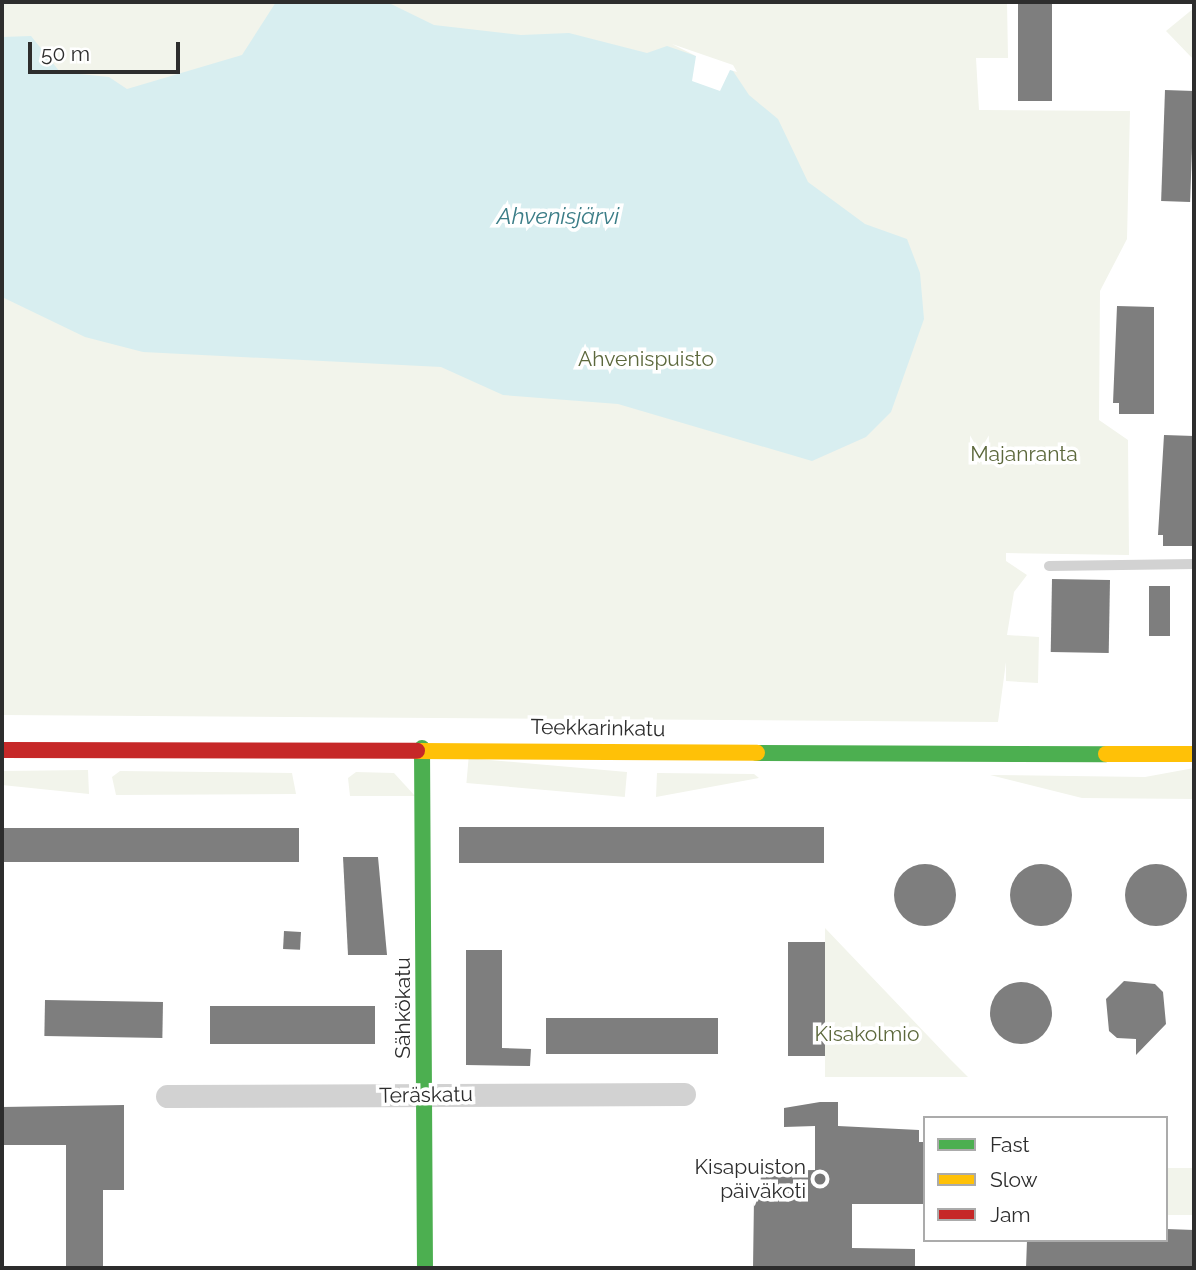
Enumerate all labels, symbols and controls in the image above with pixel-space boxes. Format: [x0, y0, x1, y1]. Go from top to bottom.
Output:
scale bar [32, 28, 184, 72]
text: 50 m [41, 41, 90, 66]
water label: Ahvenisjärvi [497, 202, 619, 230]
park label: Ahvenispuisto [578, 346, 714, 372]
park label: Majanranta [970, 441, 1078, 467]
street label: Teekkarinkatu [530, 714, 666, 742]
street label: Sähkökatu [390, 957, 416, 1059]
park label: Kisakolmio [815, 1021, 919, 1047]
street label: Teräskatu [379, 1082, 473, 1108]
legend [923, 1116, 1168, 1242]
text: Fast [990, 1132, 1030, 1157]
place label: Kisapuiston päiväkoti [695, 1154, 806, 1204]
text: Slow [990, 1167, 1038, 1192]
marker: Kisapuiston päiväkoti [812, 1171, 828, 1187]
text: Jam [990, 1202, 1031, 1227]

